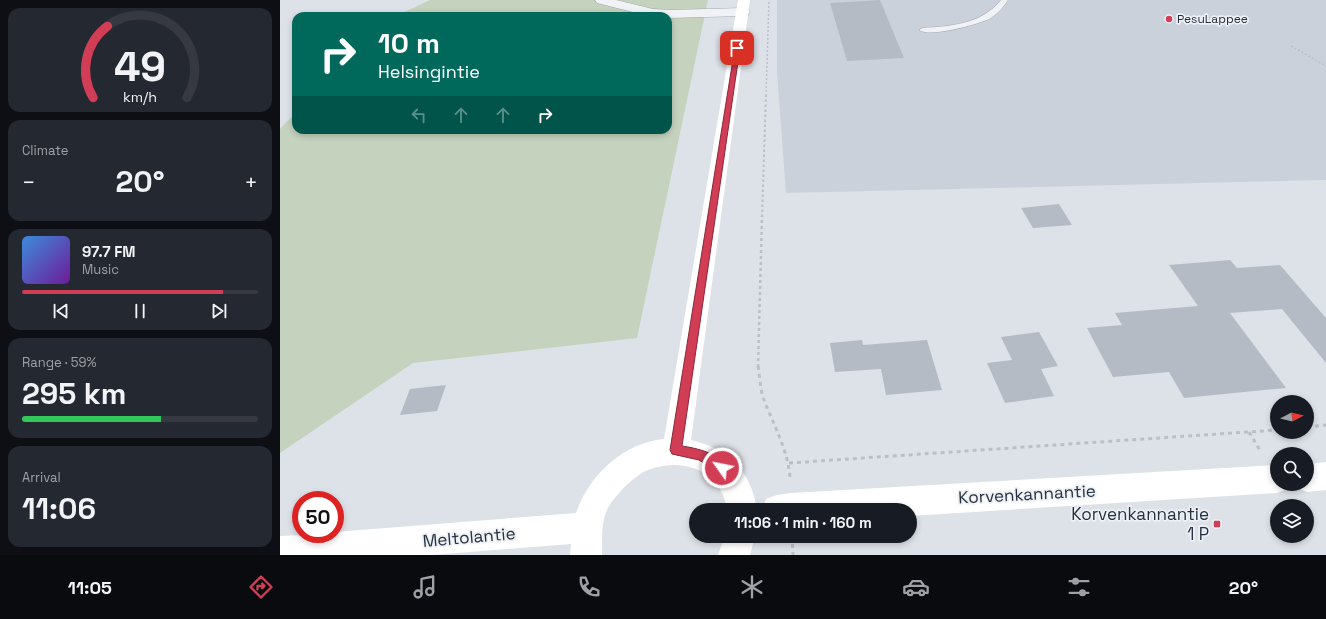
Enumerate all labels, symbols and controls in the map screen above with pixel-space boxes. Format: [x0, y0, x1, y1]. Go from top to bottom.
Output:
place label: PesuLappee [1177, 11, 1248, 27]
marker: PesuLappee [1164, 14, 1174, 24]
text: 10 m [378, 25, 440, 61]
icon: right [312, 28, 364, 80]
pin [720, 31, 754, 65]
icon: arrive [726, 37, 748, 59]
text: 49 [114, 40, 166, 93]
text: Helsingintie [378, 60, 480, 83]
text: km/h [123, 88, 157, 106]
icon: left [408, 104, 430, 126]
icon: ahead [450, 104, 472, 126]
icon: ahead [492, 104, 514, 126]
icon: right [534, 104, 556, 126]
text: Climate [22, 142, 68, 159]
text: 20° [115, 162, 165, 201]
text: − [22, 168, 36, 196]
text: + [244, 168, 258, 196]
text: 97.7 FM [82, 242, 136, 261]
text: Music [82, 261, 119, 278]
icon: previous [50, 300, 72, 322]
icon: pause [129, 300, 151, 322]
icon: next [208, 300, 230, 322]
text: Range · 59% [22, 354, 97, 371]
text: 295 km [22, 374, 126, 413]
north arrow [1270, 395, 1314, 439]
map controls [1270, 395, 1314, 543]
position arrow [701, 447, 743, 489]
button: search [1270, 447, 1314, 491]
text: Arrival [22, 469, 61, 486]
street label: Korvenkannantie [958, 479, 1096, 509]
text: 11:06 [22, 489, 96, 528]
speed limit sign: 50 [292, 491, 344, 543]
button: layers [1270, 499, 1314, 543]
place label: Korvenkannantie 1 P [1071, 503, 1209, 545]
text: 11:06 · 1 min · 160 m [734, 513, 872, 532]
marker: Korvenkannantie 1 P [1212, 519, 1222, 529]
street label: Meltolantie [422, 522, 516, 552]
icon: directions [247, 573, 275, 601]
icon: music [411, 573, 439, 601]
icon: phone [575, 573, 603, 601]
icon: climate [738, 573, 766, 601]
icon: car [902, 573, 930, 601]
icon: filters [1065, 573, 1093, 601]
text: 11:05 [68, 576, 112, 599]
text: 20° [1229, 576, 1258, 599]

